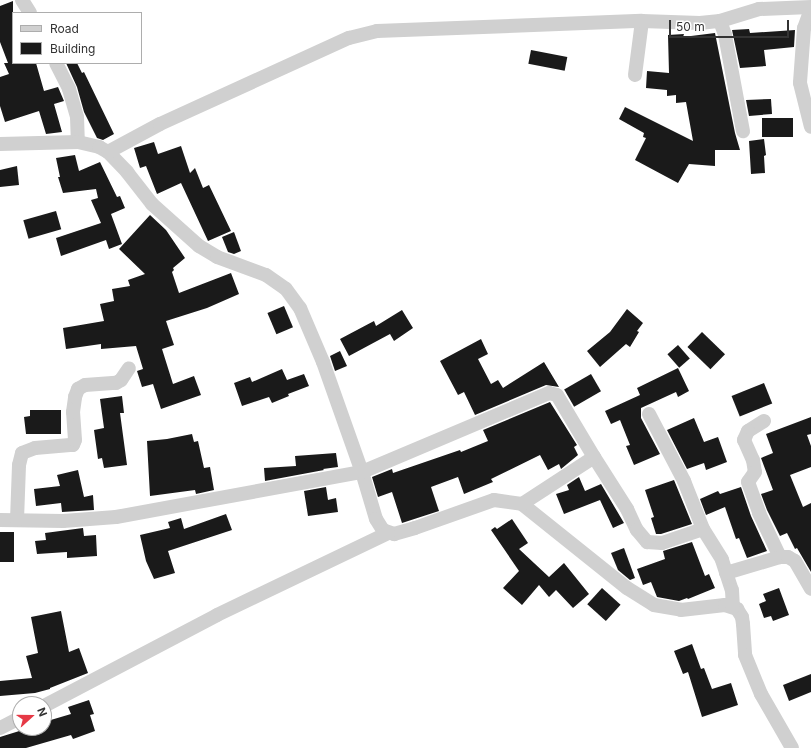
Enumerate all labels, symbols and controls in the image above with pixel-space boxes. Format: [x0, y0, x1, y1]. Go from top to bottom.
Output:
legend [12, 12, 142, 64]
scale bar [671, 12, 791, 38]
text: 50 m [676, 19, 705, 34]
text: Road [50, 21, 79, 36]
text: Building [50, 41, 95, 56]
north arrow [12, 696, 52, 736]
text: N [34, 706, 50, 718]

